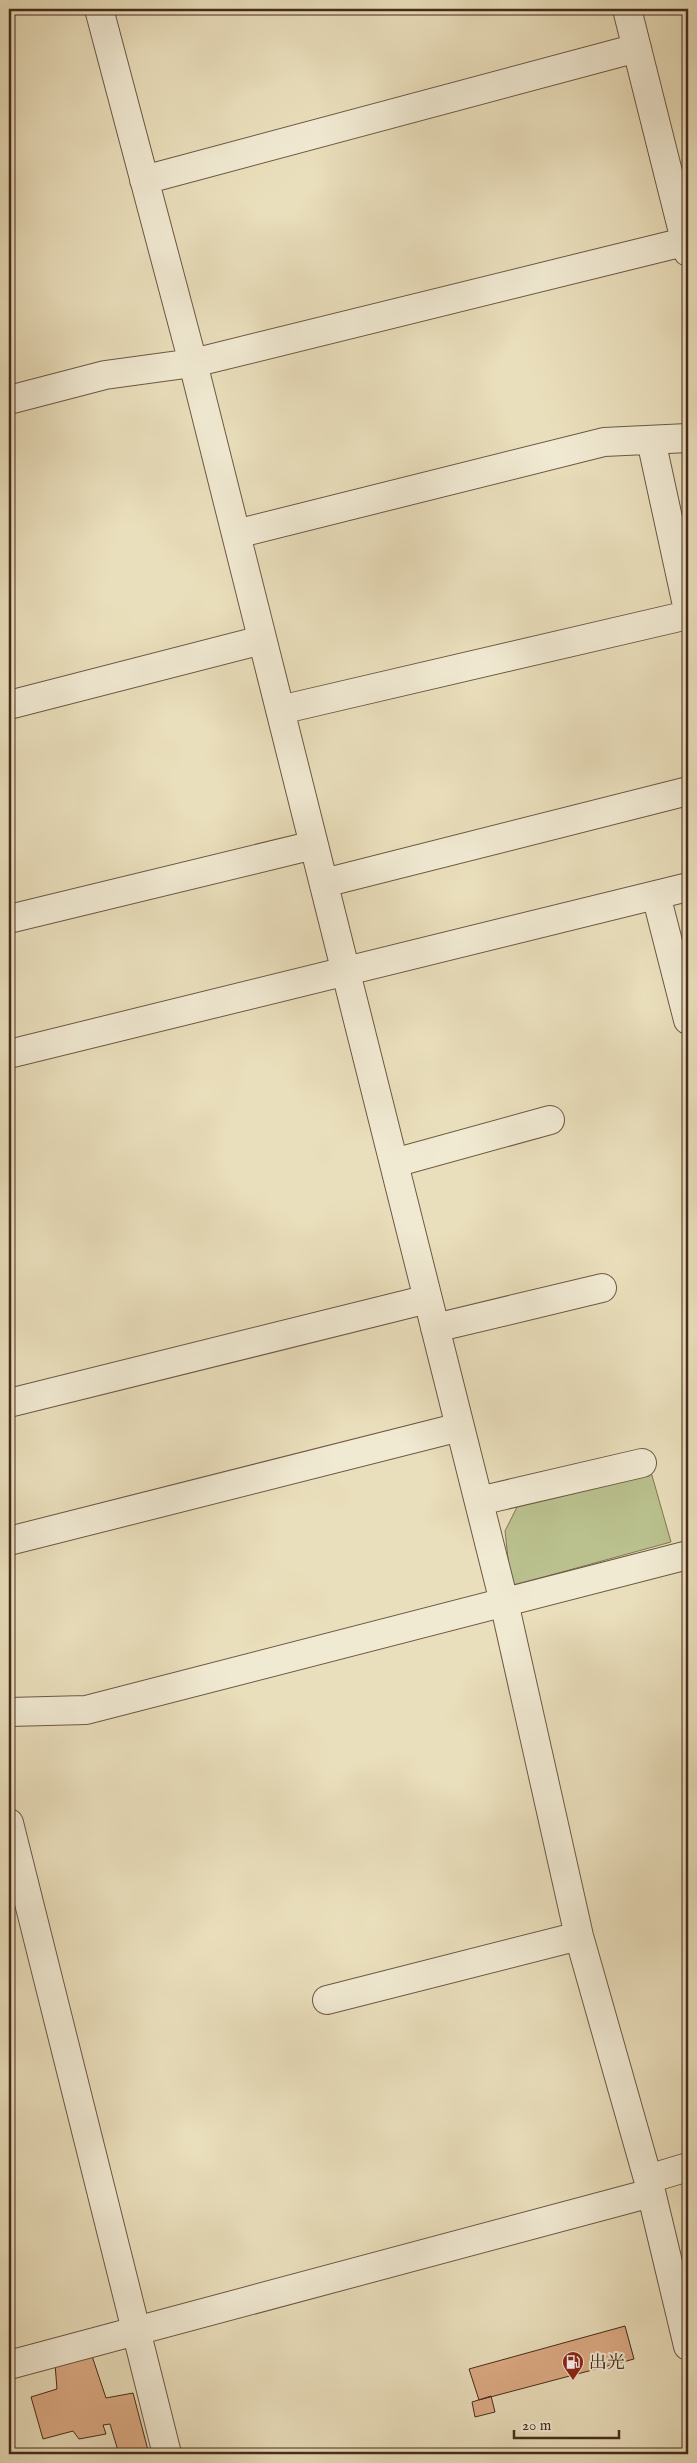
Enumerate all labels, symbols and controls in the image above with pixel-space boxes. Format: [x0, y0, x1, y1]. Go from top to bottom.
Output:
fuel station icon: 出光 [561, 2350, 585, 2381]
place label: 出光 [589, 2352, 625, 2375]
scale bar [514, 2408, 620, 2440]
text: 20 m [522, 2416, 552, 2435]

